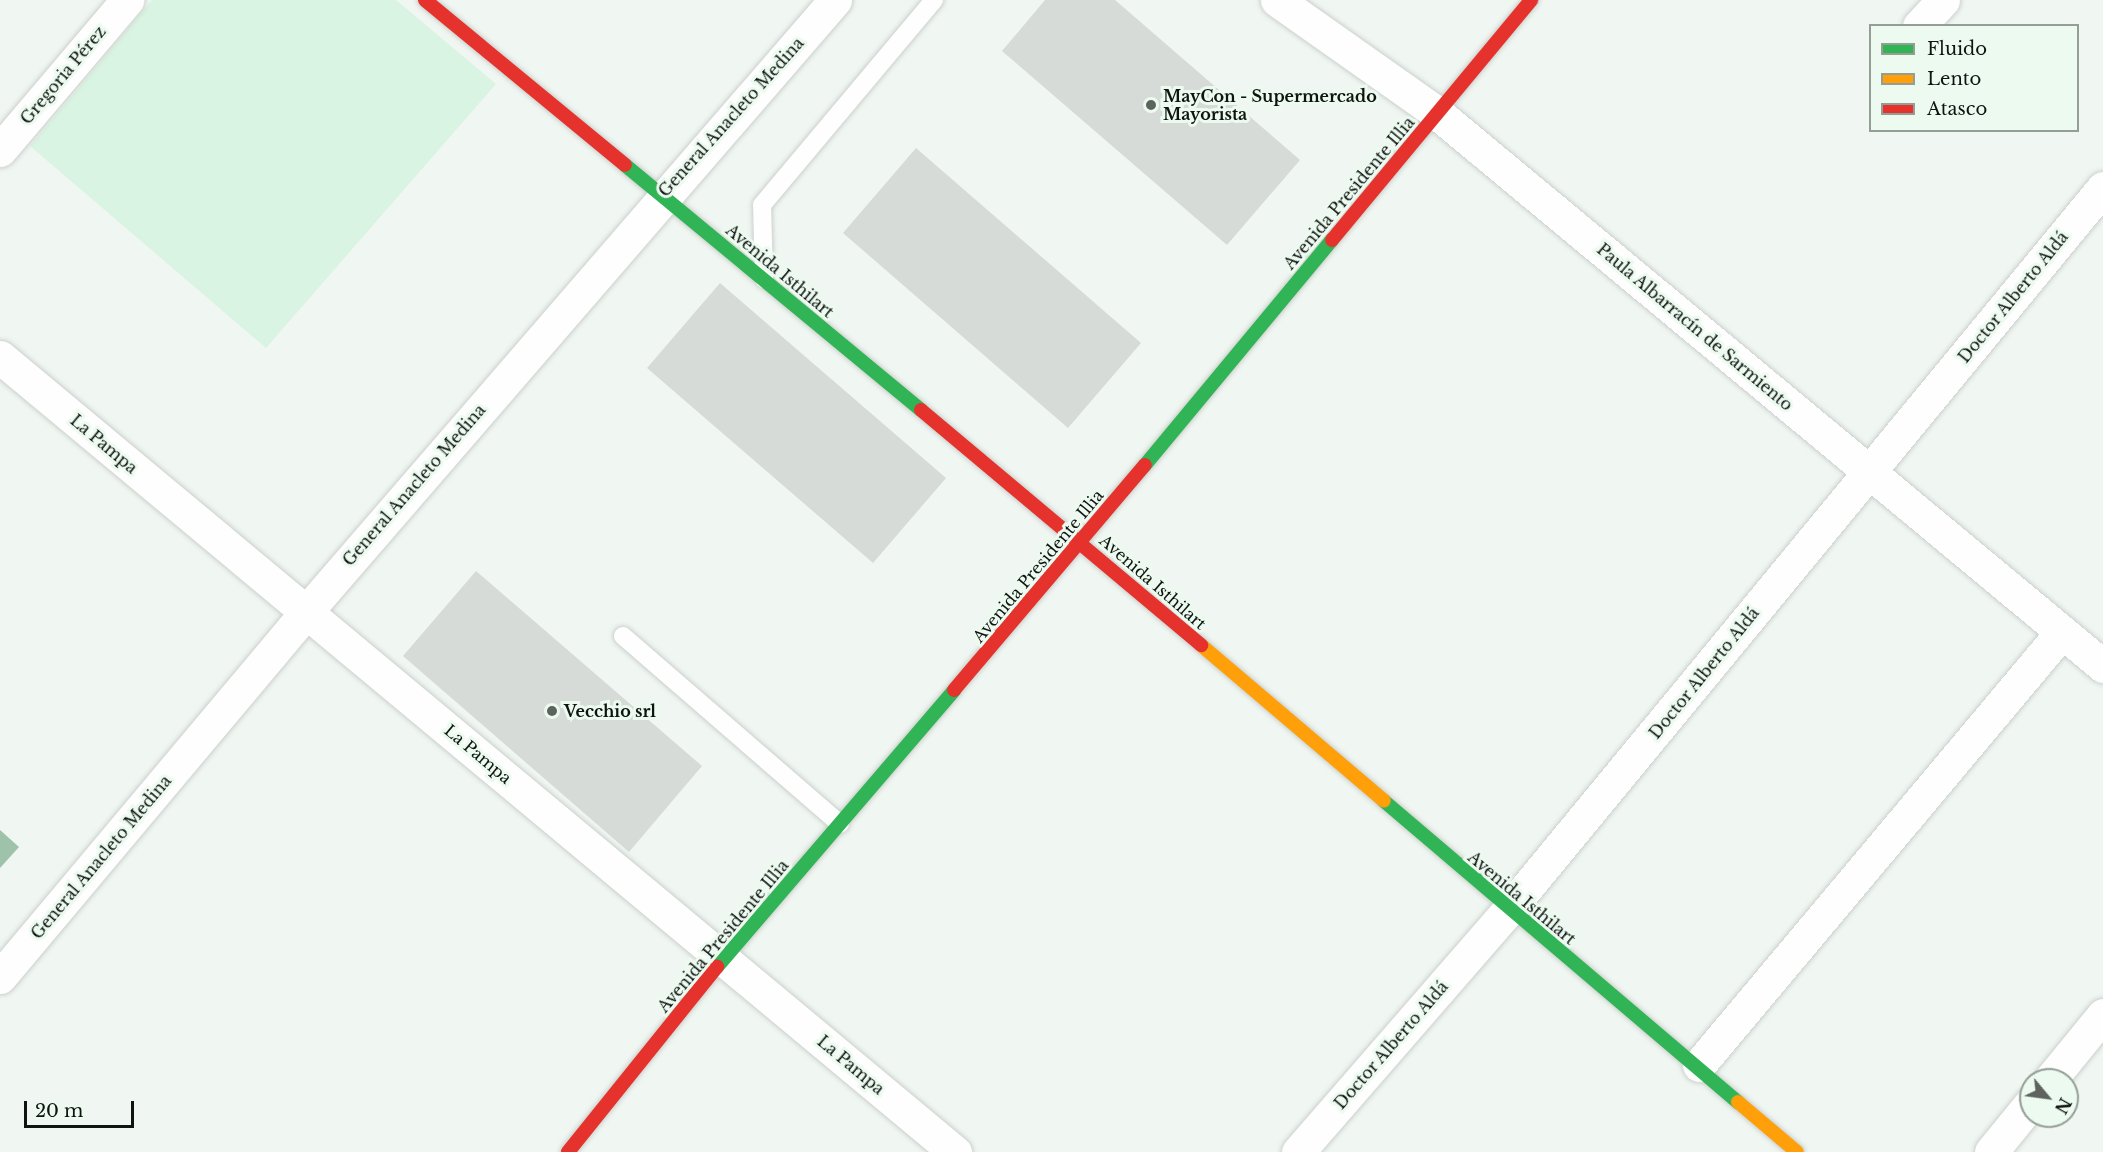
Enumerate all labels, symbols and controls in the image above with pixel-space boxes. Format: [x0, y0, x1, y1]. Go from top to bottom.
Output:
street label: Gregoria Pérez [16, 22, 110, 128]
legend [1869, 24, 2079, 132]
street label: General Anacleto Medina [654, 33, 808, 201]
text: Fluido [1927, 38, 1987, 60]
text: Lento [1927, 68, 1981, 90]
place label: MayCon - Supermercado Mayorista [1163, 86, 1377, 124]
marker: MayCon - Supermercado Mayorista [1144, 98, 1158, 112]
text: Atasco [1927, 98, 1987, 120]
street label: Avenida Presidente Illia [1280, 113, 1418, 273]
street label: Avenida Isthilart [722, 220, 838, 322]
street label: Doctor Alberto Aldá [1954, 227, 2072, 367]
street label: Paula Albarracín de Sarmiento [1593, 239, 1797, 415]
street label: General Anacleto Medina [338, 400, 490, 570]
street label: La Pampa [67, 410, 141, 478]
street label: Avenida Presidente Illia [969, 486, 1107, 646]
street label: Avenida Isthilart [1096, 531, 1210, 633]
street label: Doctor Alberto Aldá [1645, 603, 1763, 743]
place label: Vecchio srl [564, 701, 656, 721]
marker: Vecchio srl [545, 704, 559, 718]
street label: La Pampa [441, 720, 515, 788]
street label: General Anacleto Medina [27, 771, 175, 943]
street label: Avenida Isthilart [1464, 847, 1580, 949]
street label: Avenida Presidente Illia [654, 856, 792, 1016]
street label: Doctor Alberto Aldá [1330, 976, 1452, 1114]
street label: La Pampa [814, 1031, 888, 1099]
north arrow [2019, 1068, 2079, 1128]
scale bar [27, 1089, 136, 1127]
text: N [2051, 1094, 2075, 1117]
text: 20 m [35, 1100, 83, 1122]

